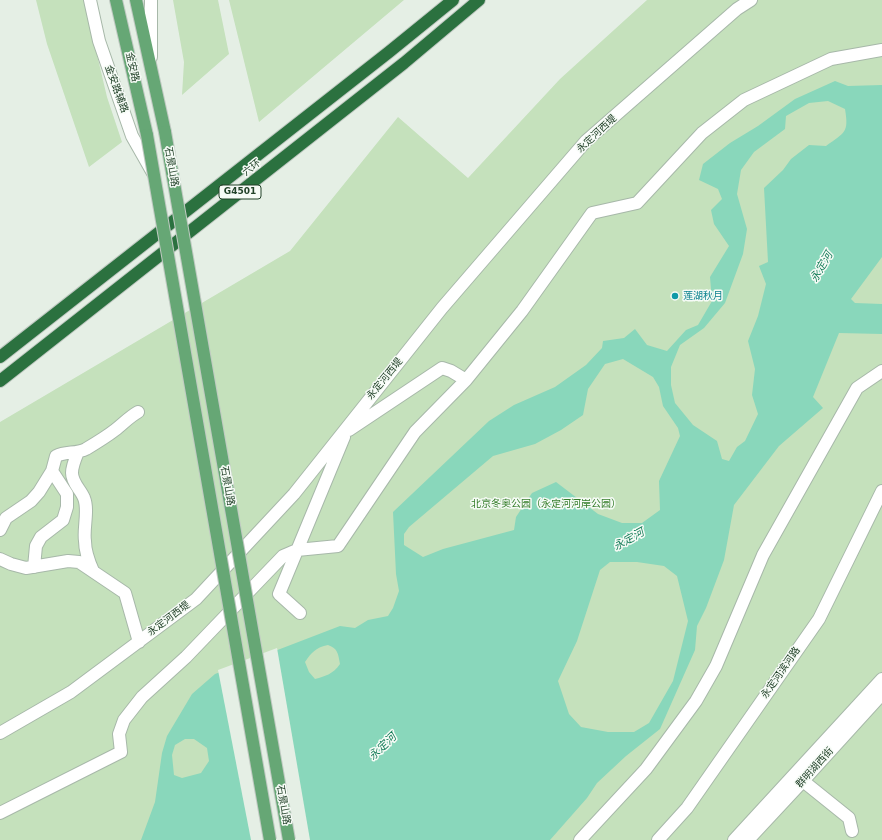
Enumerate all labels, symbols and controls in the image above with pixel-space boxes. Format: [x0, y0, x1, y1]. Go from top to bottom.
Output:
street label: 金安路 [123, 51, 141, 83]
street label: 金安路辅路 [102, 63, 130, 115]
street label: 永定河西堤 [575, 113, 619, 155]
street label: 石景山路 [162, 146, 180, 188]
street label: 六环 [240, 157, 264, 179]
road number: G4501 [219, 185, 261, 199]
water label: 永定河 [808, 249, 836, 285]
place label: 莲湖秋月 [683, 290, 723, 302]
marker: 莲湖秋月 [670, 291, 680, 301]
street label: 永定河西堤 [365, 356, 405, 402]
street label: 石景山路 [218, 465, 236, 507]
park label: 北京冬奥公园（永定河河岸公园） [471, 498, 621, 510]
water label: 永定河 [611, 526, 647, 554]
street label: 永定河西堤 [145, 599, 193, 639]
street label: 永定河滨河路 [759, 645, 803, 701]
water label: 永定河 [367, 731, 399, 763]
street label: 群明湖西街 [794, 745, 836, 791]
street label: 石景山路 [274, 784, 292, 826]

